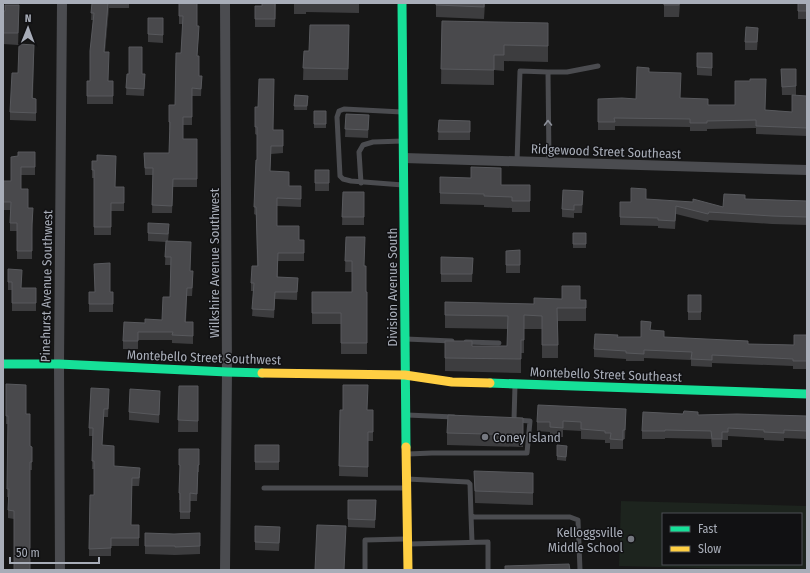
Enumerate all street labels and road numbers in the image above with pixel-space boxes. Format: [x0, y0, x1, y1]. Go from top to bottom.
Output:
street label: Ridgewood Street Southeast [531, 141, 682, 162]
street label: Wilkshire Avenue Southwest [207, 187, 222, 338]
street label: Pinehurst Avenue Southwest [38, 209, 55, 362]
street label: Division Avenue South [385, 228, 400, 346]
street label: Montebello Street Southwest [127, 347, 282, 368]
street label: Montebello Street Southeast [530, 364, 683, 385]

